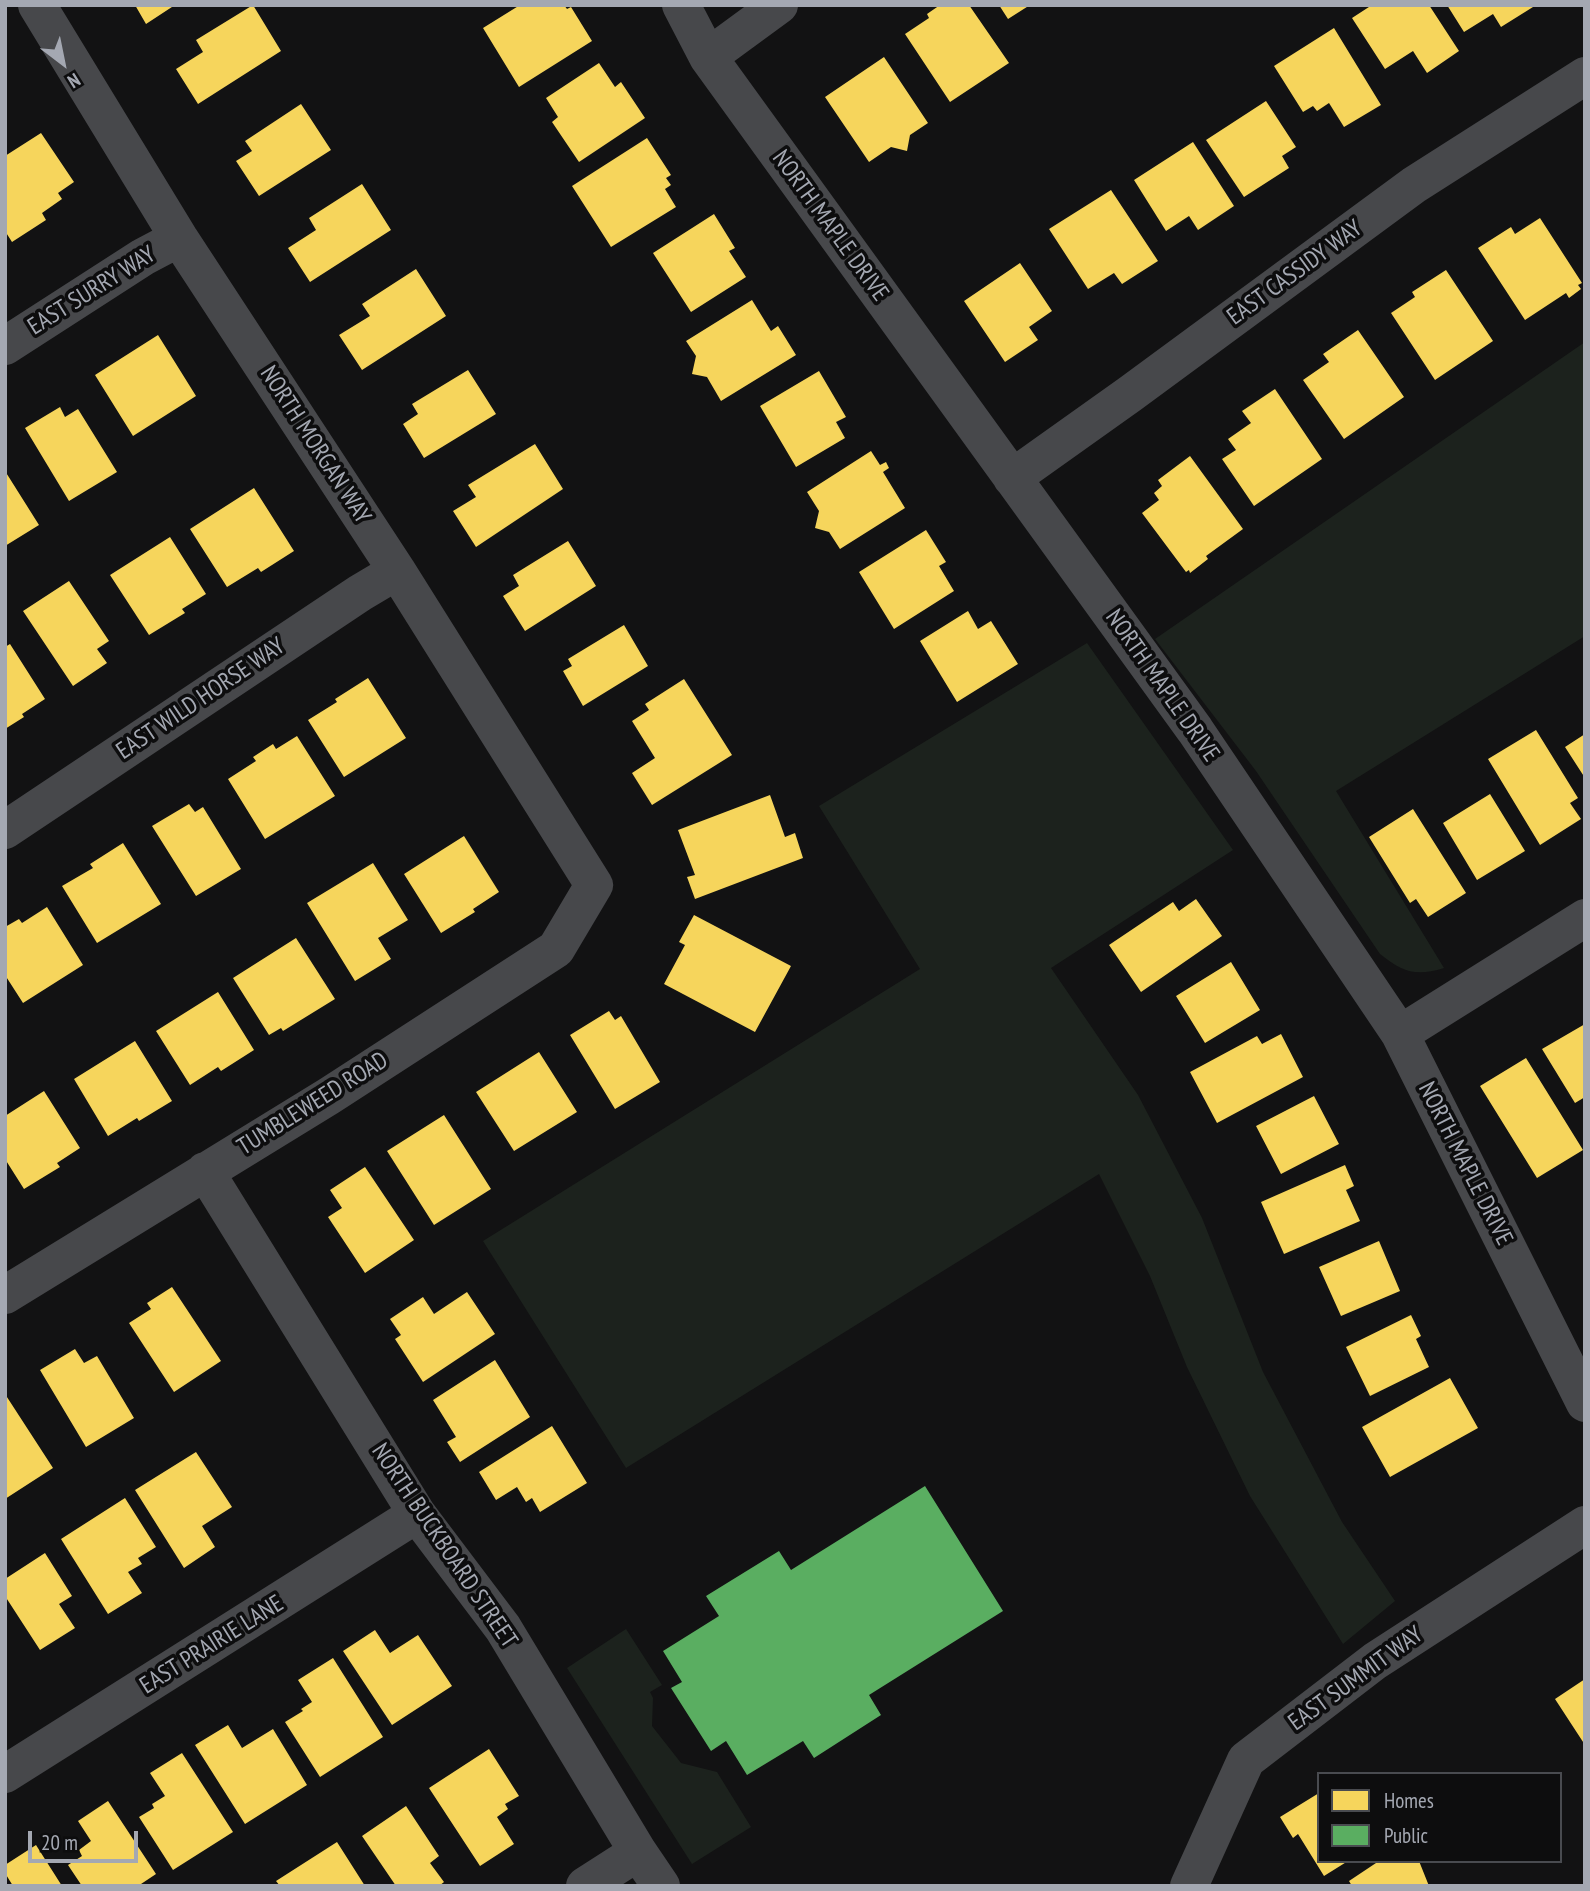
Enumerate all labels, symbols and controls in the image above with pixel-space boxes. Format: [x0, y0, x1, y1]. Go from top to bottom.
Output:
north arrow [28, 28, 98, 98]
text: N [63, 68, 85, 94]
street label: NORTH MAPLE DRIVE [766, 145, 894, 307]
street label: EAST CASSIDY WAY [1222, 214, 1368, 332]
street label: EAST SURRY WAY [23, 240, 161, 342]
street label: NORTH MORGAN WAY [253, 361, 377, 529]
street label: NORTH MAPLE DRIVE [1099, 604, 1225, 768]
street label: EAST WILD HORSE WAY [111, 632, 291, 766]
street label: TUMBLEWEED ROAD [232, 1046, 394, 1162]
street label: NORTH MAPLE DRIVE [1412, 1078, 1518, 1250]
street label: NORTH BUCKBOARD STREET [365, 1438, 523, 1654]
street label: EAST PRAIRIE LANE [135, 1589, 289, 1701]
street label: EAST SUMMIT WAY [1283, 1621, 1429, 1737]
legend [1317, 1772, 1562, 1863]
text: Homes [1384, 1787, 1434, 1814]
scale bar [32, 1818, 142, 1862]
text: Public [1384, 1822, 1428, 1849]
text: 20 m [41, 1829, 78, 1856]

